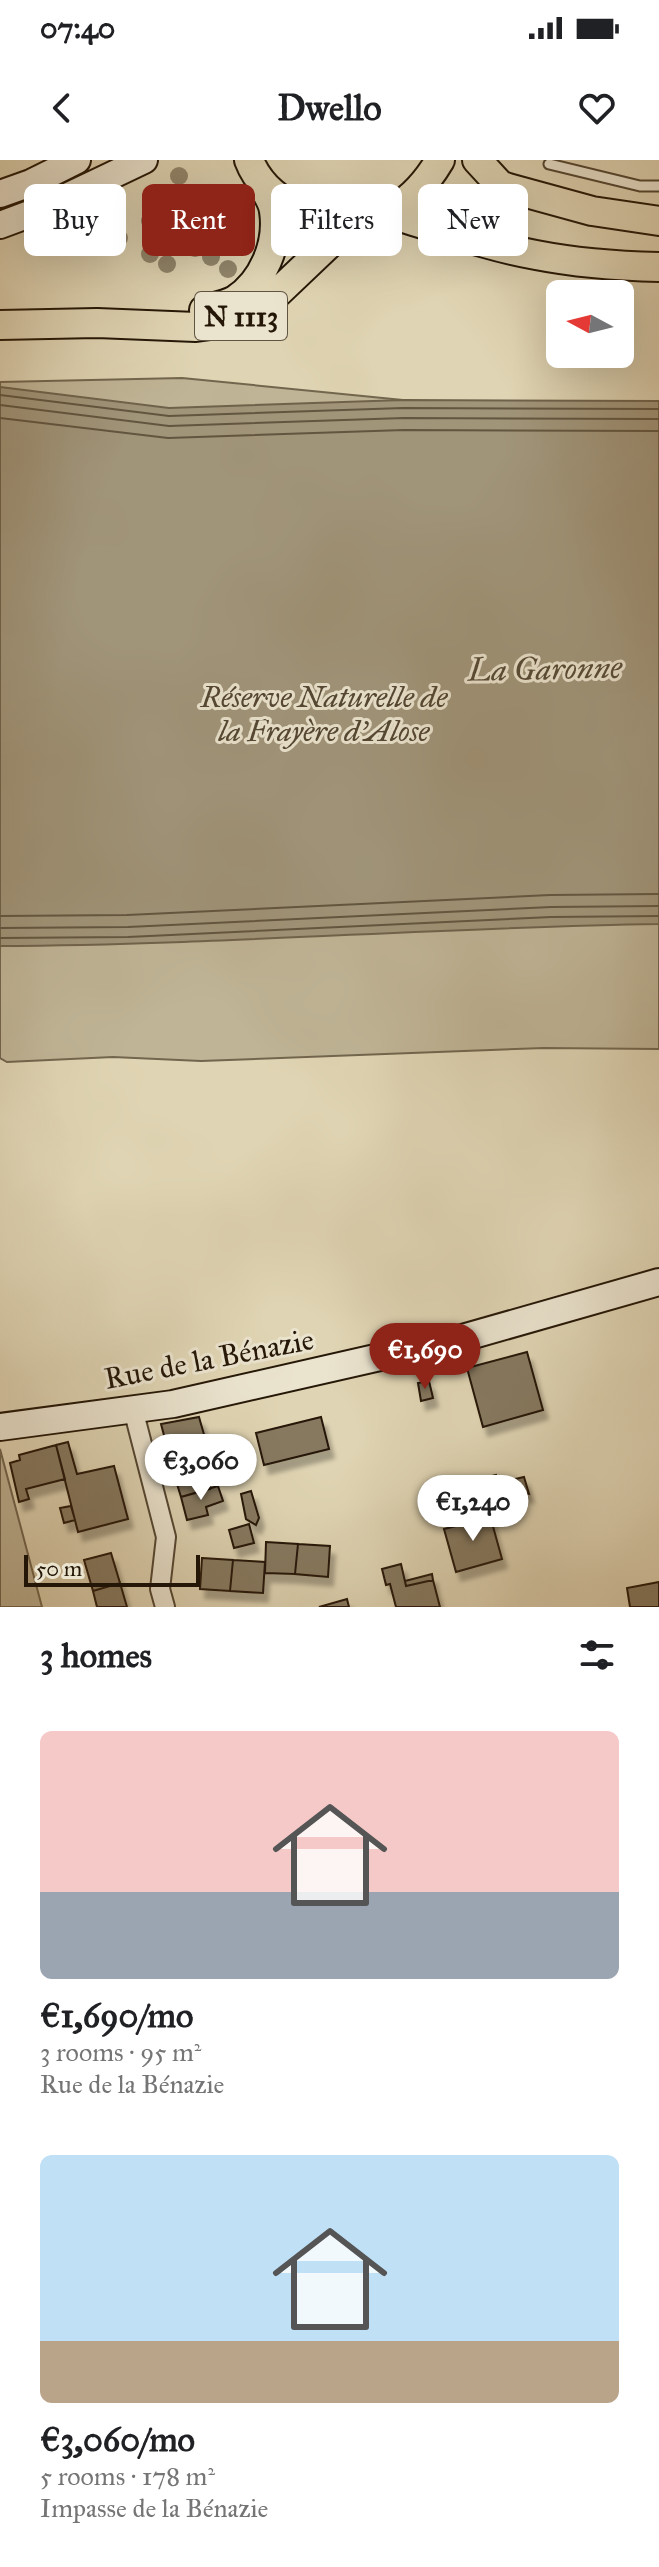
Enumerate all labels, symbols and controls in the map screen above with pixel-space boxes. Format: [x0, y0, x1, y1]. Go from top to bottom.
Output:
text: 07:40 [40, 10, 115, 46]
icon: back [40, 86, 84, 130]
text: Dwello [277, 86, 382, 130]
icon: heart [575, 86, 619, 130]
chip: Buy [24, 184, 126, 256]
chip: Rent [142, 184, 255, 256]
chip: Filters [271, 184, 402, 256]
chip: New [418, 184, 528, 256]
north arrow [546, 280, 634, 368]
map controls [546, 280, 634, 368]
road number: N 1113 [195, 292, 287, 340]
water label: La Garonne [466, 648, 623, 690]
park label: Réserve Naturelle de la Frayère d'Alose [200, 679, 448, 749]
street label: Rue de la Bénazie [101, 1321, 317, 1397]
pin: €1,690 [360, 1323, 490, 1391]
text: €1,690 [387, 1333, 463, 1365]
pin: €3,060 [136, 1434, 266, 1502]
text: €3,060 [163, 1444, 239, 1476]
pin: €1,240 [408, 1475, 538, 1543]
text: €1,240 [435, 1485, 511, 1517]
scale bar [24, 1551, 200, 1587]
text: 50 m [36, 1555, 82, 1582]
icon: filters [575, 1633, 619, 1677]
text: 3 homes [40, 1635, 152, 1676]
icon: home [258, 1783, 402, 1927]
text: €1,690/mo [40, 1995, 193, 2036]
text: 3 rooms · 95 m² [40, 2036, 201, 2068]
text: Rue de la Bénazie [40, 2068, 224, 2100]
icon: home [258, 2207, 402, 2351]
text: €3,060/mo [40, 2419, 195, 2460]
text: 5 rooms · 178 m² [40, 2460, 215, 2492]
text: Impasse de la Bénazie [40, 2492, 268, 2524]

